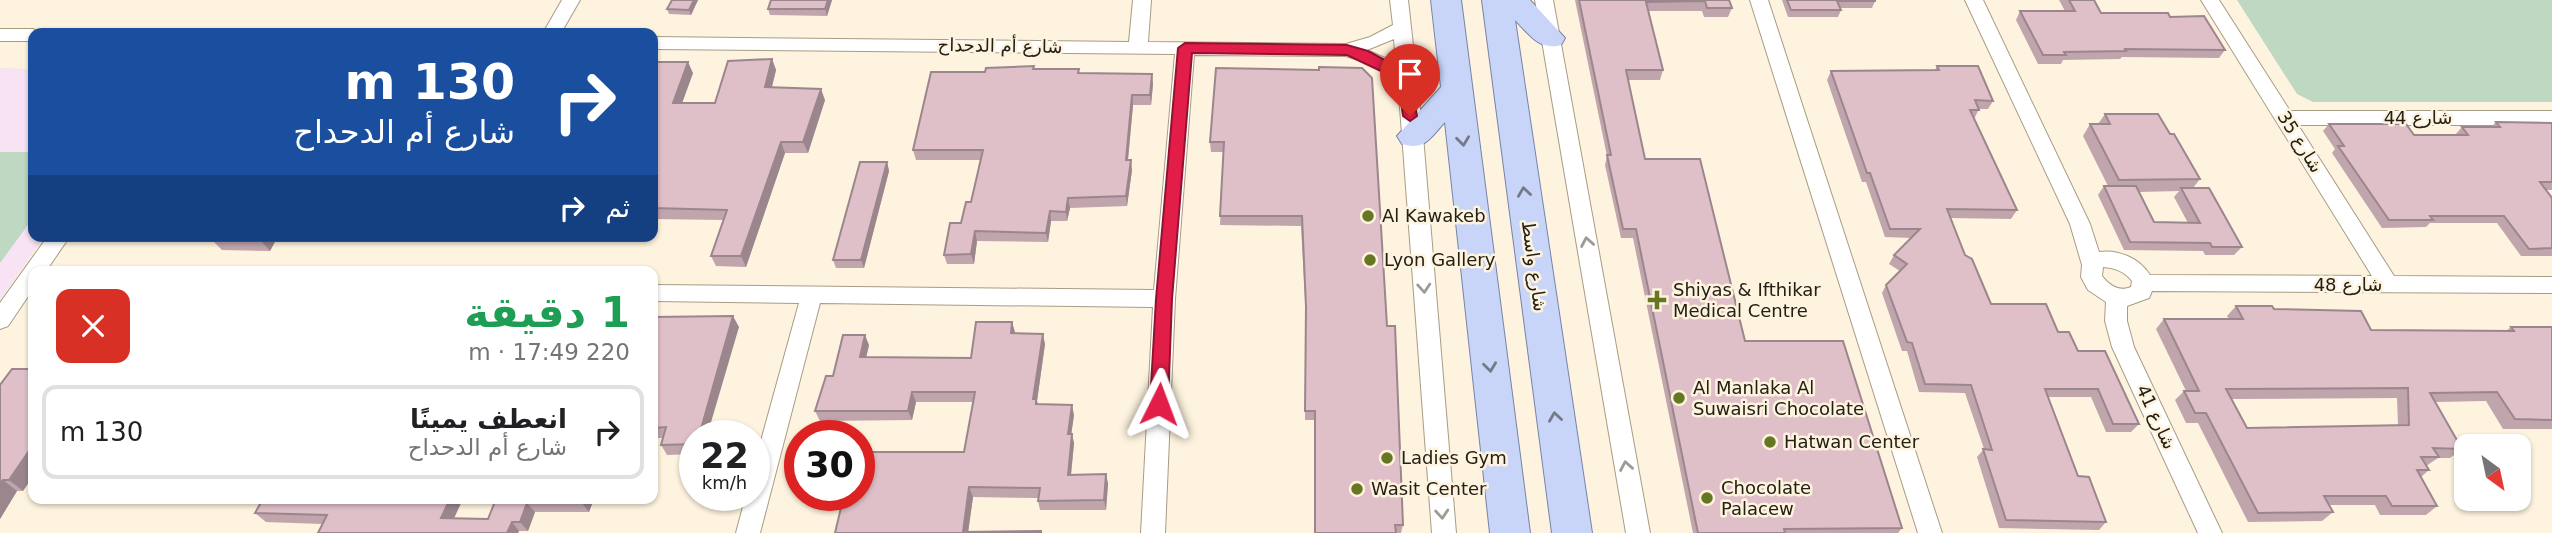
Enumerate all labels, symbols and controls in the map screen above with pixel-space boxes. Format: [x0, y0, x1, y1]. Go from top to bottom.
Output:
street label: شارع أم الدحداح [937, 33, 1063, 58]
pin [1380, 44, 1440, 116]
text: 130 m [345, 54, 515, 111]
icon: arrive [1391, 55, 1429, 93]
icon: right [539, 56, 630, 147]
street label: شارع 35 [2272, 107, 2328, 177]
street label: شارع 44 [2384, 107, 2452, 129]
text: شارع أم الدحداح [293, 113, 515, 151]
one-way arrow [1455, 136, 1470, 147]
one-way arrow [1516, 186, 1531, 197]
icon: right [553, 189, 591, 227]
text: ثم [605, 193, 630, 223]
place label: Al Kawakeb [1382, 205, 1486, 226]
marker: Al Kawakeb [1360, 208, 1376, 224]
street label: شارع واسط [1517, 219, 1551, 313]
one-way arrow [1580, 236, 1595, 248]
place label: Lyon Gallery [1384, 249, 1496, 270]
marker: Lyon Gallery [1362, 252, 1378, 268]
street label: شارع 48 [2314, 274, 2382, 296]
place label: Shiyas & Ifthikar Medical Centre [1673, 279, 1821, 321]
one-way arrow [1416, 282, 1431, 293]
text: 1 دقيقة [464, 288, 630, 337]
button: close [56, 289, 130, 363]
marker: Shiyas & Ifthikar Medical Centre [1647, 290, 1667, 310]
text: 220 m · 17:49 [468, 339, 630, 365]
one-way arrow [1482, 361, 1497, 372]
position arrow [1122, 367, 1196, 441]
place label: Al Manlaka Al Suwaisri Chocolate [1693, 377, 1864, 419]
street label: شارع 41 [2132, 381, 2180, 453]
marker: Al Manlaka Al Suwaisri Chocolate [1671, 390, 1687, 406]
text: انعطف يمينًا [410, 404, 567, 434]
one-way arrow [1548, 411, 1563, 423]
icon: right [588, 413, 626, 451]
text: 130 m [60, 417, 143, 447]
speed limit sign: 30 [784, 420, 875, 511]
place label: Hatwan Center [1784, 431, 1920, 452]
text: شارع أم الدحداح [408, 434, 567, 460]
marker: Hatwan Center [1762, 434, 1778, 450]
north arrow [2454, 434, 2530, 511]
map controls [2454, 434, 2531, 511]
text: 22 [700, 436, 749, 476]
place label: Ladies Gym [1401, 447, 1507, 468]
marker: Ladies Gym [1379, 450, 1395, 466]
one-way arrow [1619, 460, 1634, 472]
text: km/h [702, 472, 747, 493]
place label: Chocolate Palacew [1721, 477, 1811, 519]
place label: Wasit Center [1371, 478, 1487, 499]
marker: Wasit Center [1349, 481, 1365, 497]
marker: Chocolate Palacew [1699, 490, 1715, 506]
one-way arrow [1434, 509, 1449, 520]

